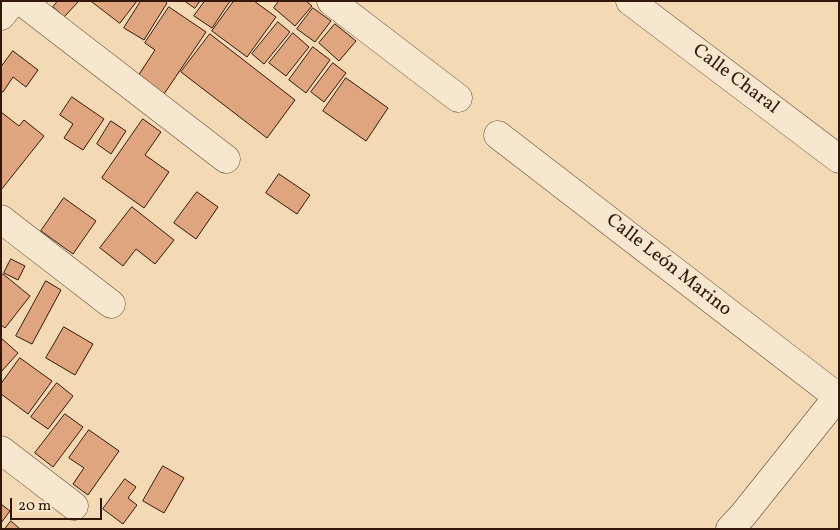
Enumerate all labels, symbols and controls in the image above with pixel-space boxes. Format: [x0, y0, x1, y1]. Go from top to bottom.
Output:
street label: Calle Charal [687, 40, 783, 120]
street label: Calle León Marino [601, 210, 735, 322]
scale bar [12, 488, 105, 520]
text: 20 m [18, 496, 51, 517]

